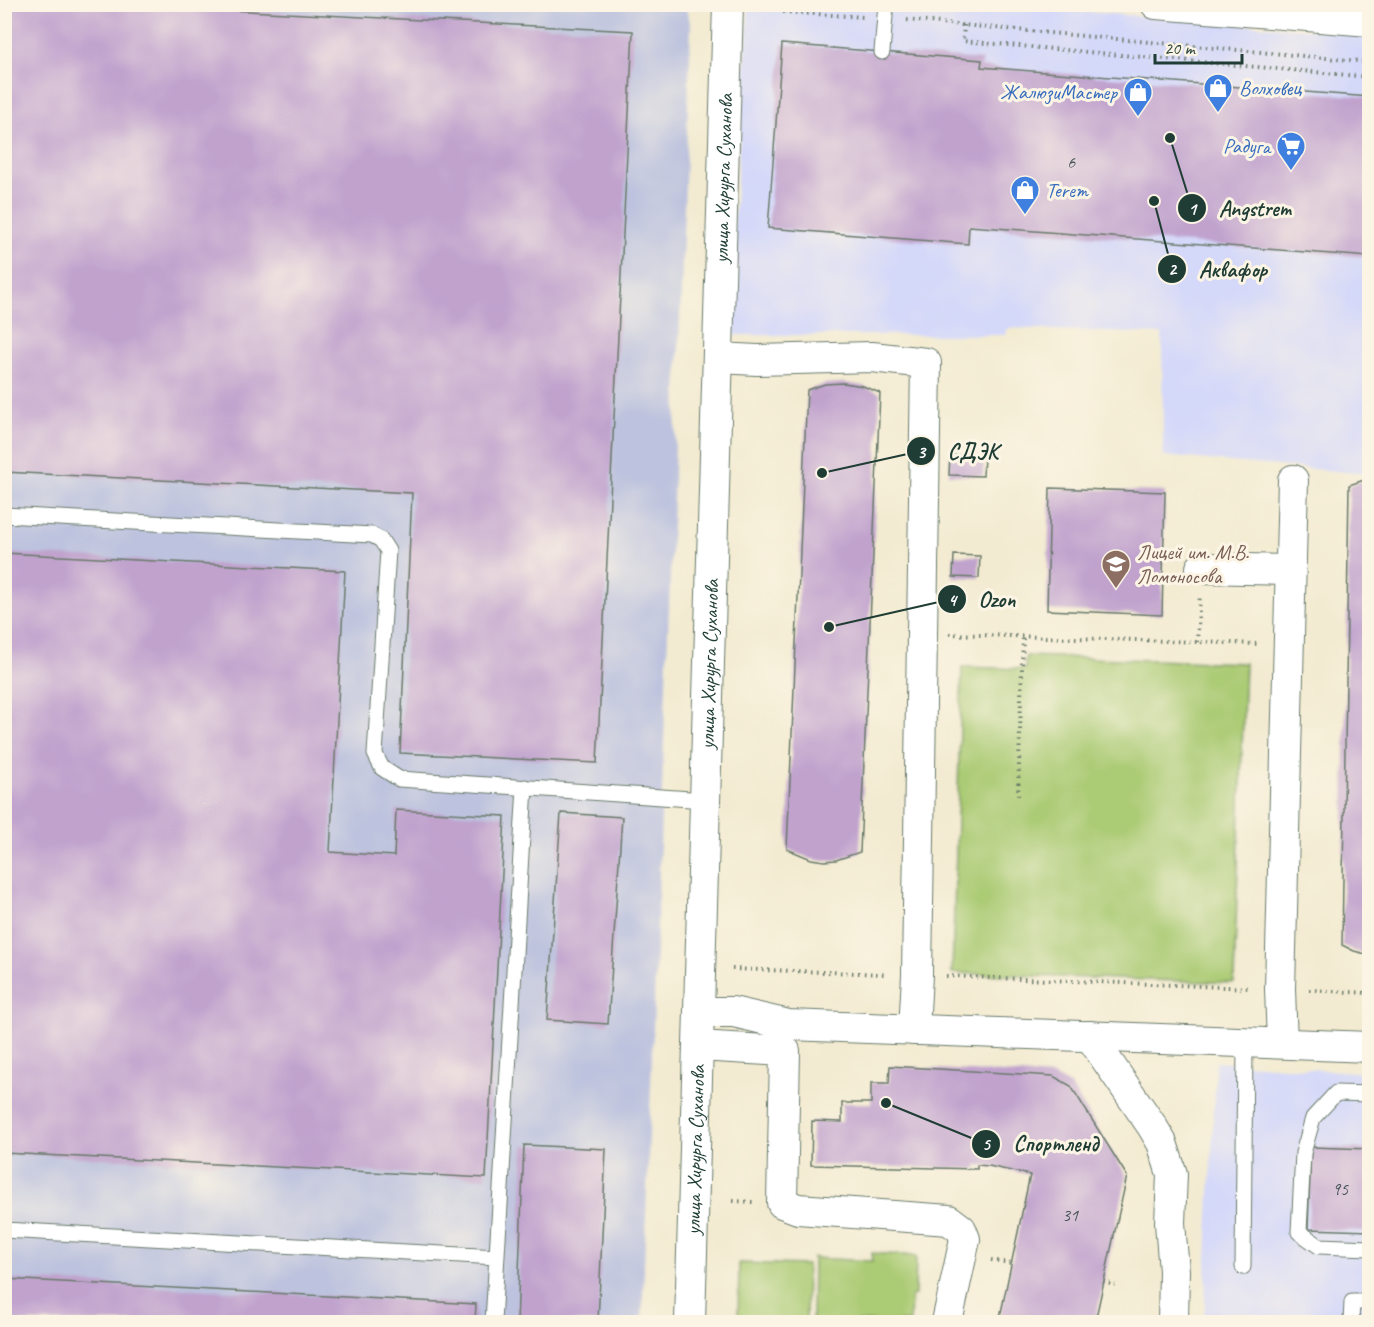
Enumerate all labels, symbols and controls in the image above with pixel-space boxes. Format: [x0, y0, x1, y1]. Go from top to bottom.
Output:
scale bar [1155, 27, 1242, 65]
text: 20 m [1164, 37, 1197, 59]
shop icon: Волховец [1202, 72, 1234, 114]
place label: Волховец [1239, 75, 1302, 101]
shop icon: ЖалюзиМастер [1122, 76, 1154, 118]
place label: ЖалюзиМастер [1000, 79, 1118, 105]
street label: улица Хирурга Суханова [707, 91, 738, 266]
supermarket icon: Радуга [1275, 130, 1307, 172]
place label: Радуга [1223, 133, 1272, 159]
house number: 6 [1067, 151, 1076, 173]
shop icon: Terem [1009, 174, 1041, 216]
place label: Terem [1046, 177, 1089, 203]
callout: Angstrem [1177, 188, 1303, 228]
text: Angstrem [1219, 195, 1292, 223]
text: 1 [1188, 198, 1198, 220]
callout: Аквафор [1157, 249, 1279, 289]
text: Аквафор [1199, 256, 1269, 284]
text: 2 [1168, 258, 1178, 280]
callout: СДЭК [906, 431, 1010, 471]
text: СДЭК [948, 438, 1003, 466]
text: 3 [917, 441, 927, 463]
place label: Лицей им. М.В. Ломоносова [1137, 539, 1250, 589]
school or university icon: Лицей им. М.В. Ломоносова [1100, 548, 1132, 590]
street label: улица Хирурга Суханова [693, 577, 724, 752]
callout: Ozon [937, 579, 1028, 619]
text: Ozon [979, 586, 1016, 614]
text: 4 [948, 589, 958, 611]
street label: улица Хирурга Суханова [679, 1063, 710, 1237]
callout: Спортленд [971, 1124, 1110, 1164]
text: Спортленд [1014, 1130, 1100, 1158]
text: 5 [982, 1133, 992, 1155]
house number: 95 [1332, 1178, 1349, 1200]
house number: 31 [1062, 1204, 1079, 1226]

